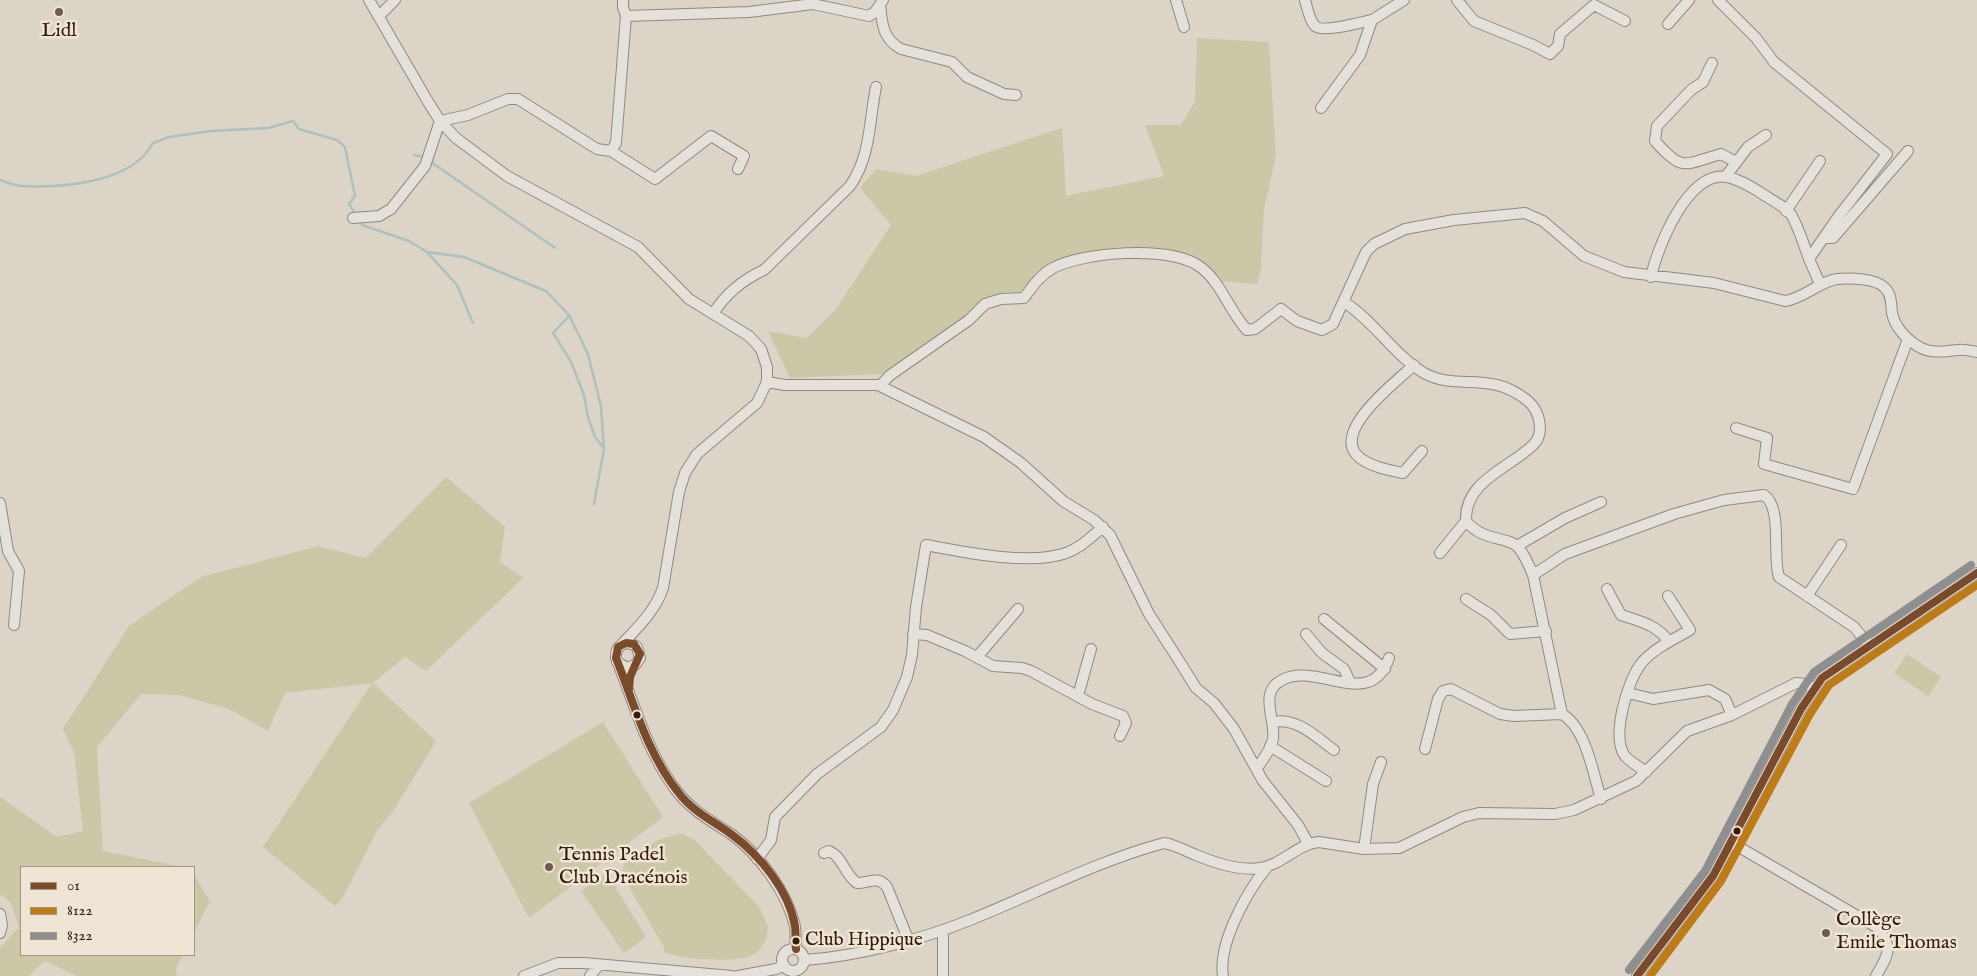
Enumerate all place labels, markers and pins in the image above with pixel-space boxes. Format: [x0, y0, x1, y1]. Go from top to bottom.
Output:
marker: Lidl [53, 6, 65, 18]
place label: Lidl [41, 20, 77, 44]
unlabelled marker [632, 710, 642, 720]
unlabelled marker [1732, 826, 1742, 836]
place label: Tennis Padel Club Dracénois [559, 844, 688, 891]
marker: Tennis Padel Club Dracénois [543, 861, 555, 873]
place label: Collège Emile Thomas [1836, 909, 1957, 956]
marker: Collège Emile Thomas [1820, 927, 1832, 939]
place label: Club Hippique [805, 930, 923, 952]
marker: Club Hippique [791, 936, 801, 946]

